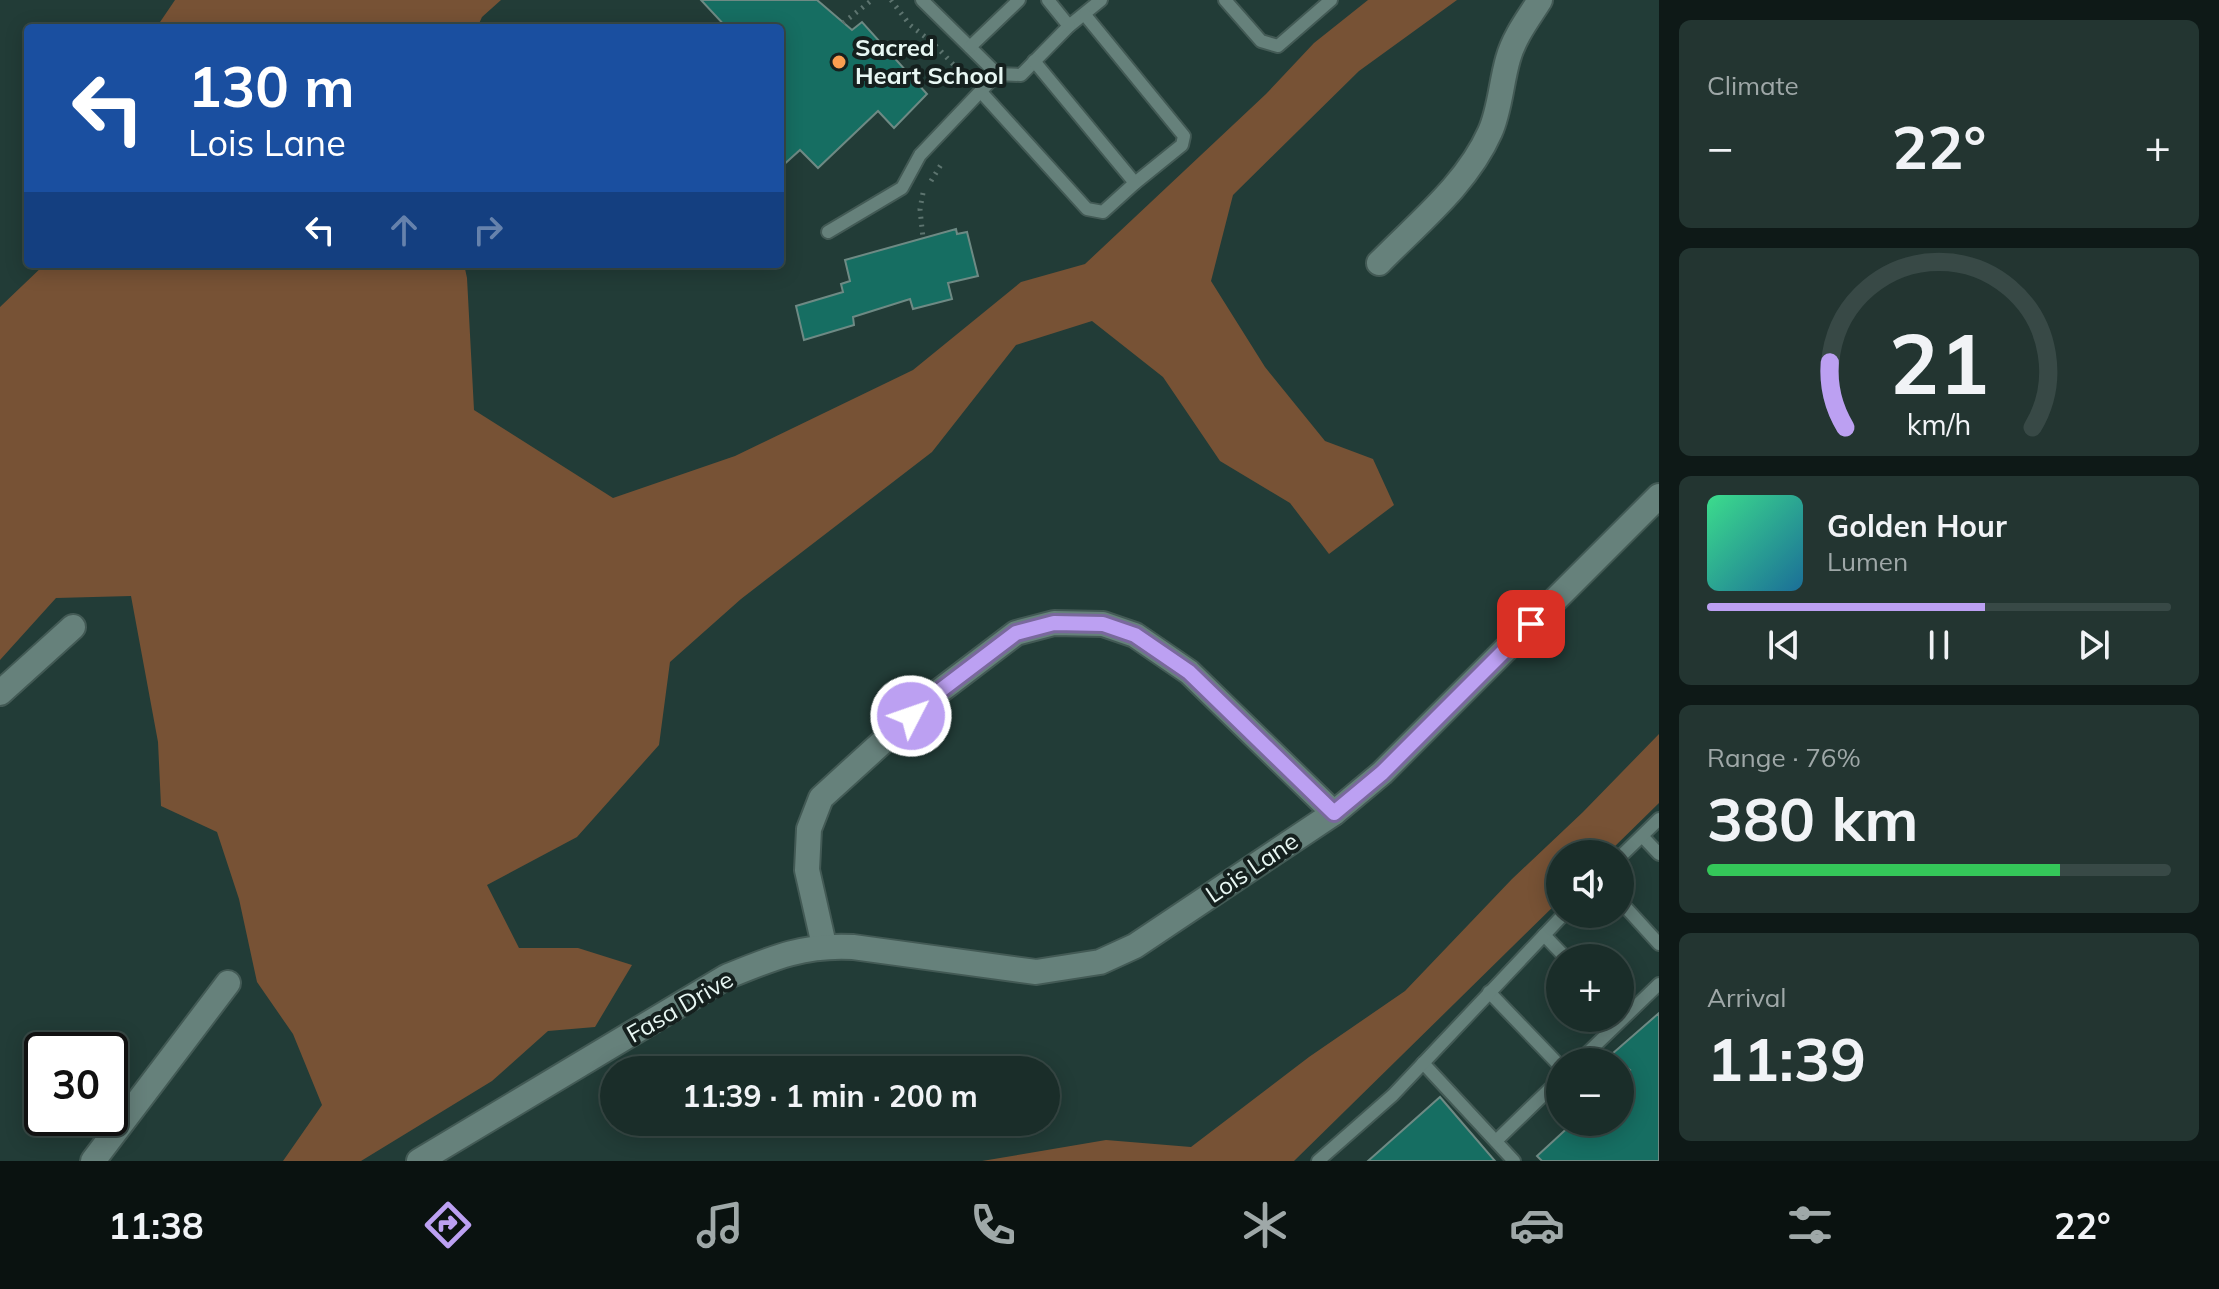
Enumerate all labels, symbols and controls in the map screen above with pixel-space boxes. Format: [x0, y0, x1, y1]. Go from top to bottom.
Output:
place label: Sacred Heart School [855, 32, 1004, 90]
text: 130 m [188, 51, 355, 121]
marker: Sacred Heart School [830, 53, 848, 71]
icon: left [56, 56, 160, 160]
text: Climate [1707, 69, 1799, 102]
text: 22° [1892, 109, 1986, 184]
text: − [1707, 119, 1733, 174]
text: + [2145, 119, 2171, 174]
text: Lois Lane [188, 120, 346, 165]
icon: left [298, 208, 342, 252]
icon: ahead [382, 208, 426, 252]
icon: right [466, 208, 510, 252]
text: 21 [1889, 310, 1989, 415]
text: km/h [1907, 406, 1971, 442]
text: Golden Hour [1827, 507, 2007, 545]
text: Lumen [1827, 545, 1908, 578]
pin [1497, 590, 1565, 658]
icon: arrive [1509, 602, 1553, 646]
icon: previous [1762, 623, 1806, 667]
icon: pause [1917, 623, 1961, 667]
icon: next [2072, 623, 2116, 667]
position arrow [869, 674, 953, 758]
text: Range · 76% [1707, 741, 1861, 774]
text: 380 km [1707, 781, 1919, 856]
street label: Lois Lane [1199, 825, 1303, 909]
map controls [1546, 840, 1634, 1136]
button: sound [1546, 840, 1634, 928]
button: + [1546, 944, 1634, 1032]
street label: Fasa Drive [621, 964, 738, 1049]
text: Arrival [1707, 981, 1787, 1014]
text: 11:39 [1707, 1021, 1866, 1096]
speed limit sign: 30 [24, 1032, 128, 1136]
button: − [1546, 1048, 1634, 1136]
text: 11:39 · 1 min · 200 m [682, 1077, 978, 1115]
icon: directions [420, 1197, 476, 1253]
icon: music [692, 1197, 748, 1253]
icon: phone [965, 1197, 1021, 1253]
icon: climate [1237, 1197, 1293, 1253]
icon: car [1509, 1197, 1565, 1253]
icon: filters [1782, 1197, 1838, 1253]
text: 11:38 [108, 1203, 204, 1248]
text: 22° [2054, 1203, 2111, 1248]

